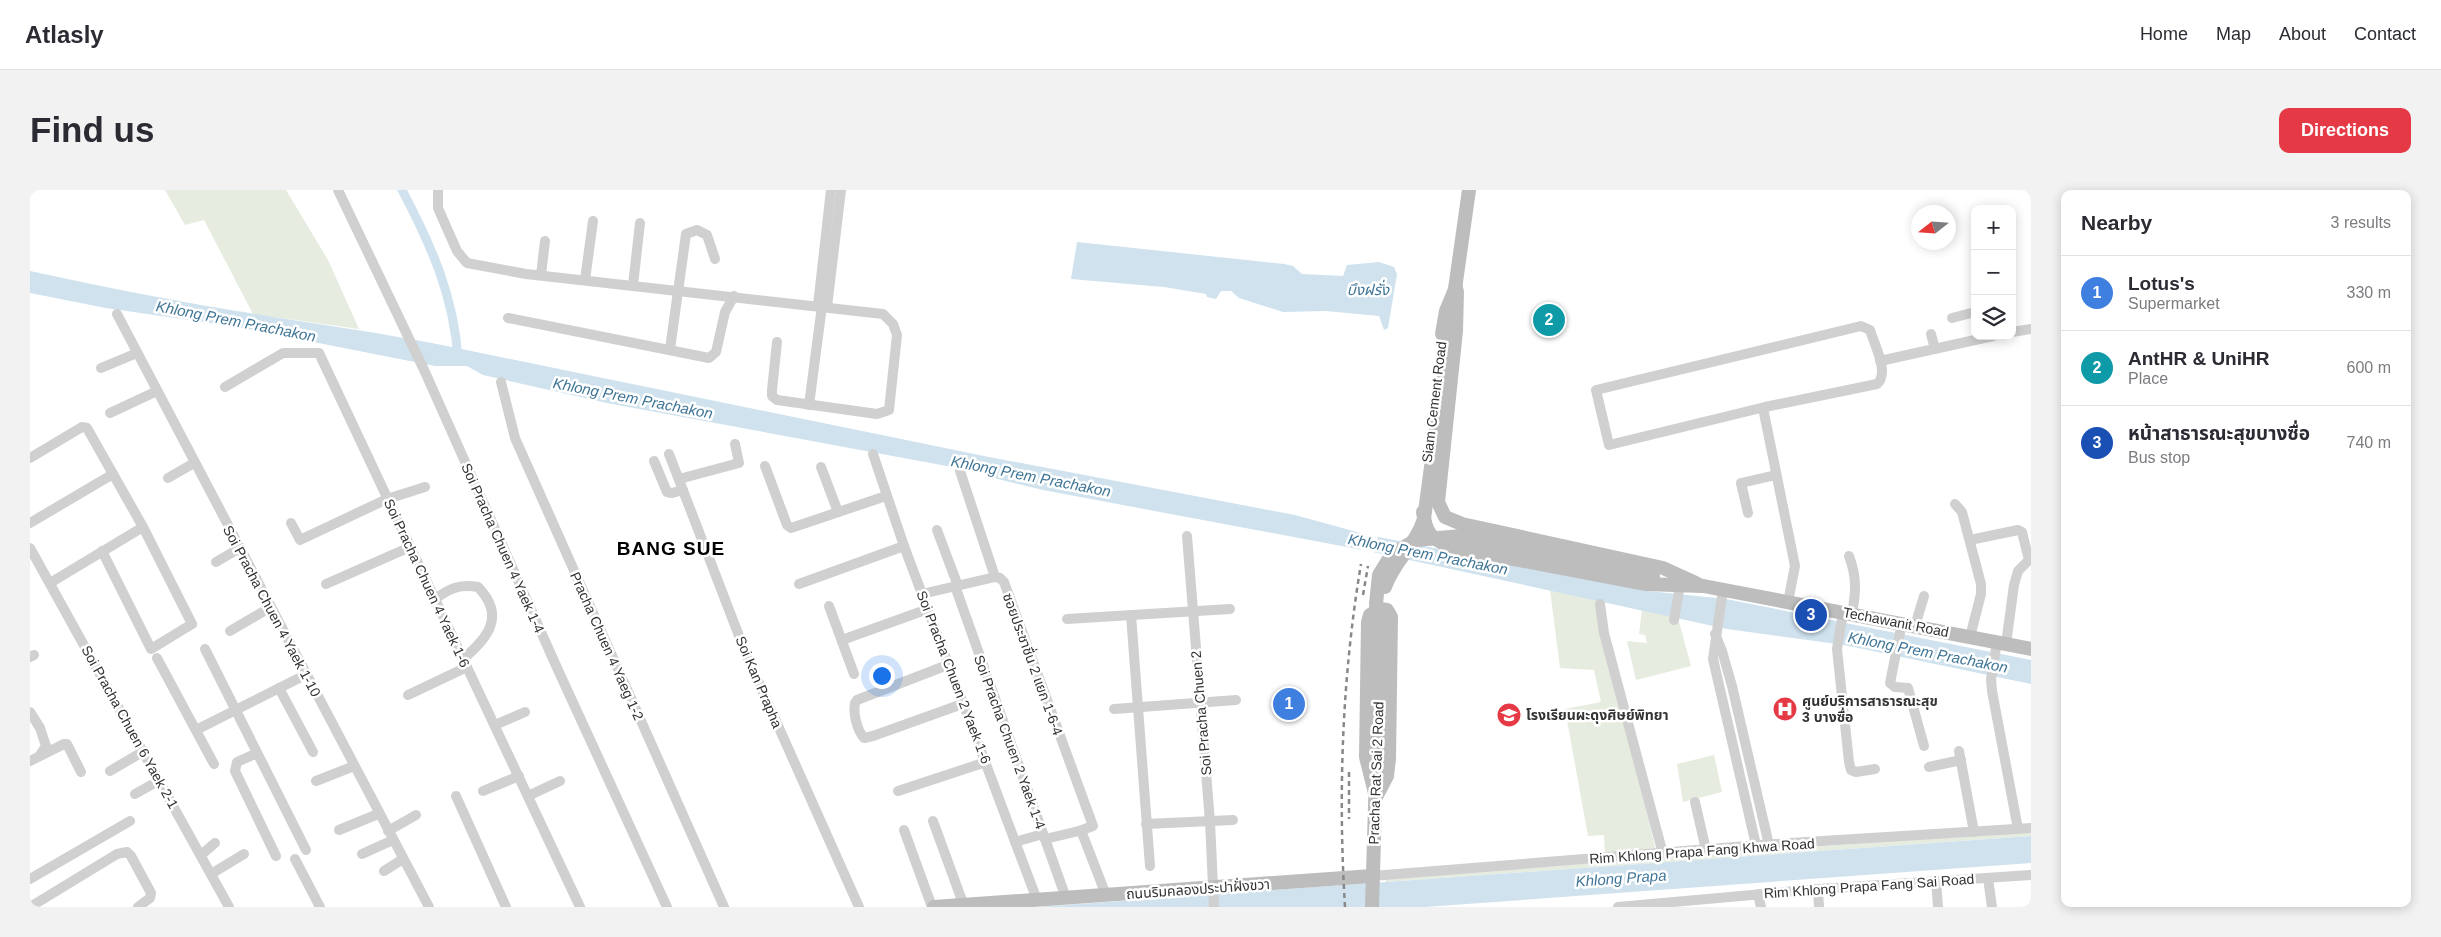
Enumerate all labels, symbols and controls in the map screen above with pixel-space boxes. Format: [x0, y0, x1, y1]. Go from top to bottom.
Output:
text: Atlasly [25, 21, 104, 48]
text: Home [2140, 24, 2188, 44]
text: Map [2216, 24, 2251, 44]
text: About [2279, 24, 2326, 44]
text: Contact [2354, 24, 2416, 44]
button: Directions [2279, 108, 2411, 153]
text: Find us [30, 110, 154, 149]
north arrow [1911, 205, 1956, 250]
map controls [1971, 205, 2016, 340]
button: + [1971, 205, 2016, 250]
text: Nearby [2081, 211, 2152, 234]
text: 3 results [2331, 214, 2391, 231]
button: − [1971, 250, 2016, 295]
text: Lotus's [2128, 273, 2195, 294]
water label: บึงฝรั่ง [1347, 279, 1390, 298]
text: 1 [2093, 284, 2101, 301]
text: 330 m [2347, 284, 2391, 301]
button: layers [1971, 295, 2016, 340]
text: Supermarket [2128, 295, 2220, 312]
water label: Khlong Prem Prachakon [155, 297, 317, 345]
pin: 2 [1533, 301, 1565, 339]
street label: Siam Cement Road [1419, 340, 1449, 464]
text: AntHR & UniHR [2128, 348, 2269, 369]
text: 2 [2093, 359, 2101, 376]
text: 600 m [2347, 359, 2391, 376]
text: Place [2128, 370, 2168, 387]
water label: Khlong Prem Prachakon [552, 374, 714, 422]
text: หน้าสาธารณะสุขบางซื่อ [2128, 423, 2310, 444]
text: 3 [2093, 434, 2101, 451]
text: 740 m [2347, 434, 2391, 451]
text: Bus stop [2128, 449, 2190, 466]
water label: Khlong Prem Prachakon [950, 452, 1112, 500]
street label: Soi Pracha Chuen 4 Yaek 1-4 [458, 461, 548, 635]
street label: Soi Pracha Chuen 4 Yaek 1-6 [381, 496, 473, 670]
street label: Soi Pracha Chuen 4 Yaek 1-10 [220, 523, 324, 700]
water label: Khlong Prem Prachakon [1347, 530, 1509, 578]
district label: BANG SUE [617, 538, 725, 559]
street label: Pracha Chuen 4 Yaeg 1-2 [567, 569, 647, 723]
street label: Soi Pracha Chuen 2 Yaek 1-6 [914, 588, 995, 766]
street label: ซอยประชาชื่น 2 แยก 1-6-4 [1000, 590, 1068, 738]
pin: 3 [1795, 596, 1827, 634]
street label: Techawanit Road [1842, 604, 1950, 640]
water label: Khlong Prem Prachakon [1847, 628, 2009, 676]
street label: Soi Kan Prapha [732, 634, 786, 730]
street label: Soi Pracha Chuen 6 Yaek 2-1 [78, 643, 182, 812]
street label: Soi Pracha Chuen 2 [1188, 650, 1214, 776]
street label: Soi Pracha Chuen 2 Yaek 1-4 [971, 653, 1049, 831]
your location [869, 663, 895, 689]
pin: 1 [1273, 685, 1305, 723]
place label: ศูนย์บริการสาธารณะสุข 3 บางซื่อ [1802, 693, 1938, 725]
hospital icon: ศูนย์บริการสาธารณะสุข 3 บางซื่อ [1772, 696, 1798, 722]
street label: Pracha Rat Sai 2 Road [1366, 701, 1386, 845]
school or university icon: โรงเรียนผะดุงศิษย์พิทยา [1496, 702, 1522, 728]
place label: โรงเรียนผะดุงศิษย์พิทยา [1526, 707, 1669, 724]
street label: Rim Khlong Prapa Fang Khwa Road [1589, 835, 1815, 867]
water label: Khlong Prapa [1575, 866, 1667, 890]
street label: Rim Khlong Prapa Fang Sai Road [1763, 871, 1975, 901]
street label: ถนนริมคลองประปาฝั่งขวา [1125, 875, 1270, 902]

